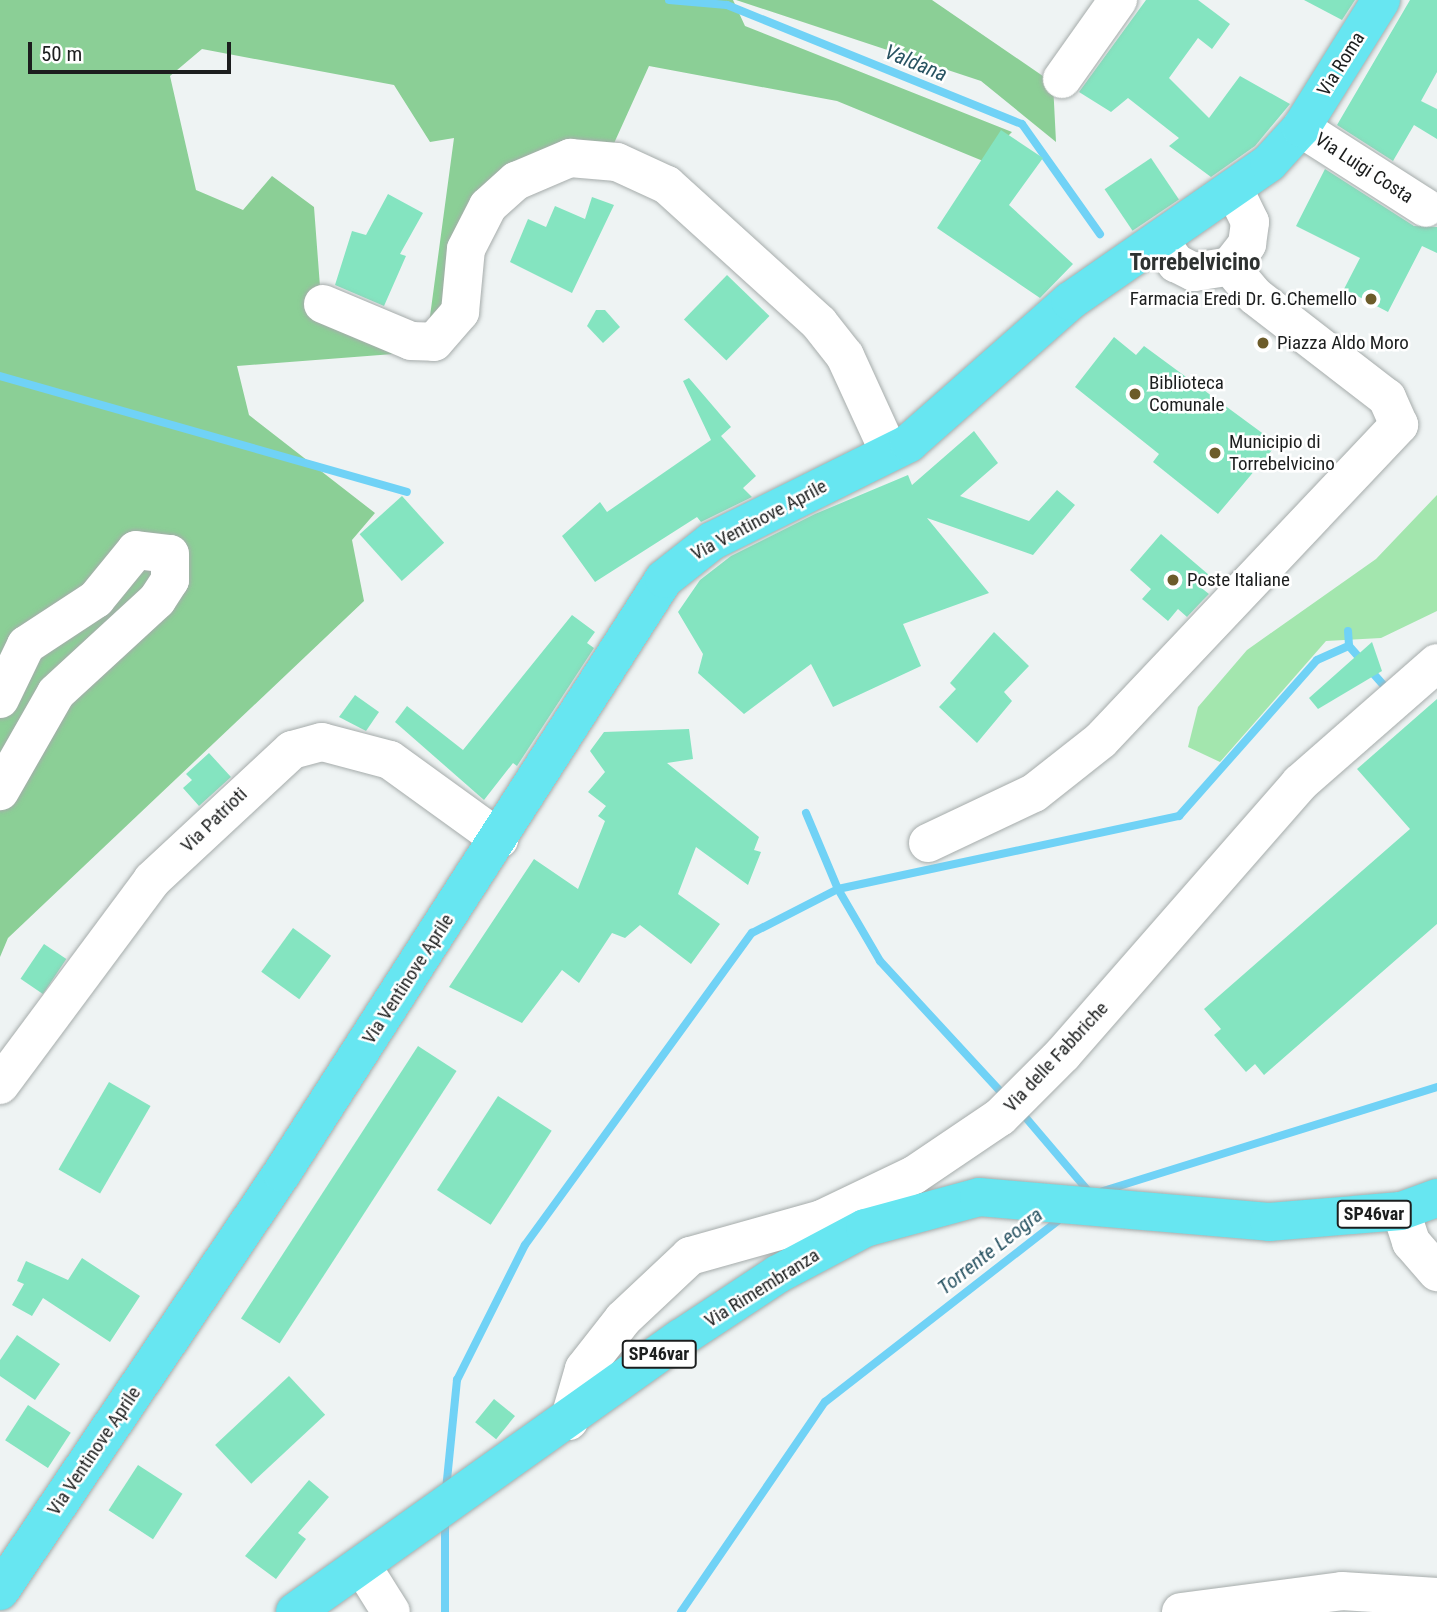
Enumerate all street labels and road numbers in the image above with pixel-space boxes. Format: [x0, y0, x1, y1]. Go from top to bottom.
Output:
street label: Via Roma [1312, 28, 1370, 100]
street label: Via Luigi Costa [1311, 128, 1417, 208]
street label: Via Ventinove Aprile [687, 475, 831, 565]
street label: Via Patrioti [176, 783, 252, 857]
street label: Via Ventinove Aprile [357, 910, 459, 1048]
street label: Via delle Fabbriche [999, 997, 1113, 1117]
road number: SP46var [1336, 1199, 1412, 1228]
street label: Via Rimembranza [700, 1244, 824, 1332]
road number: SP46var [620, 1339, 698, 1368]
street label: Via Ventinove Aprile [42, 1382, 146, 1520]

